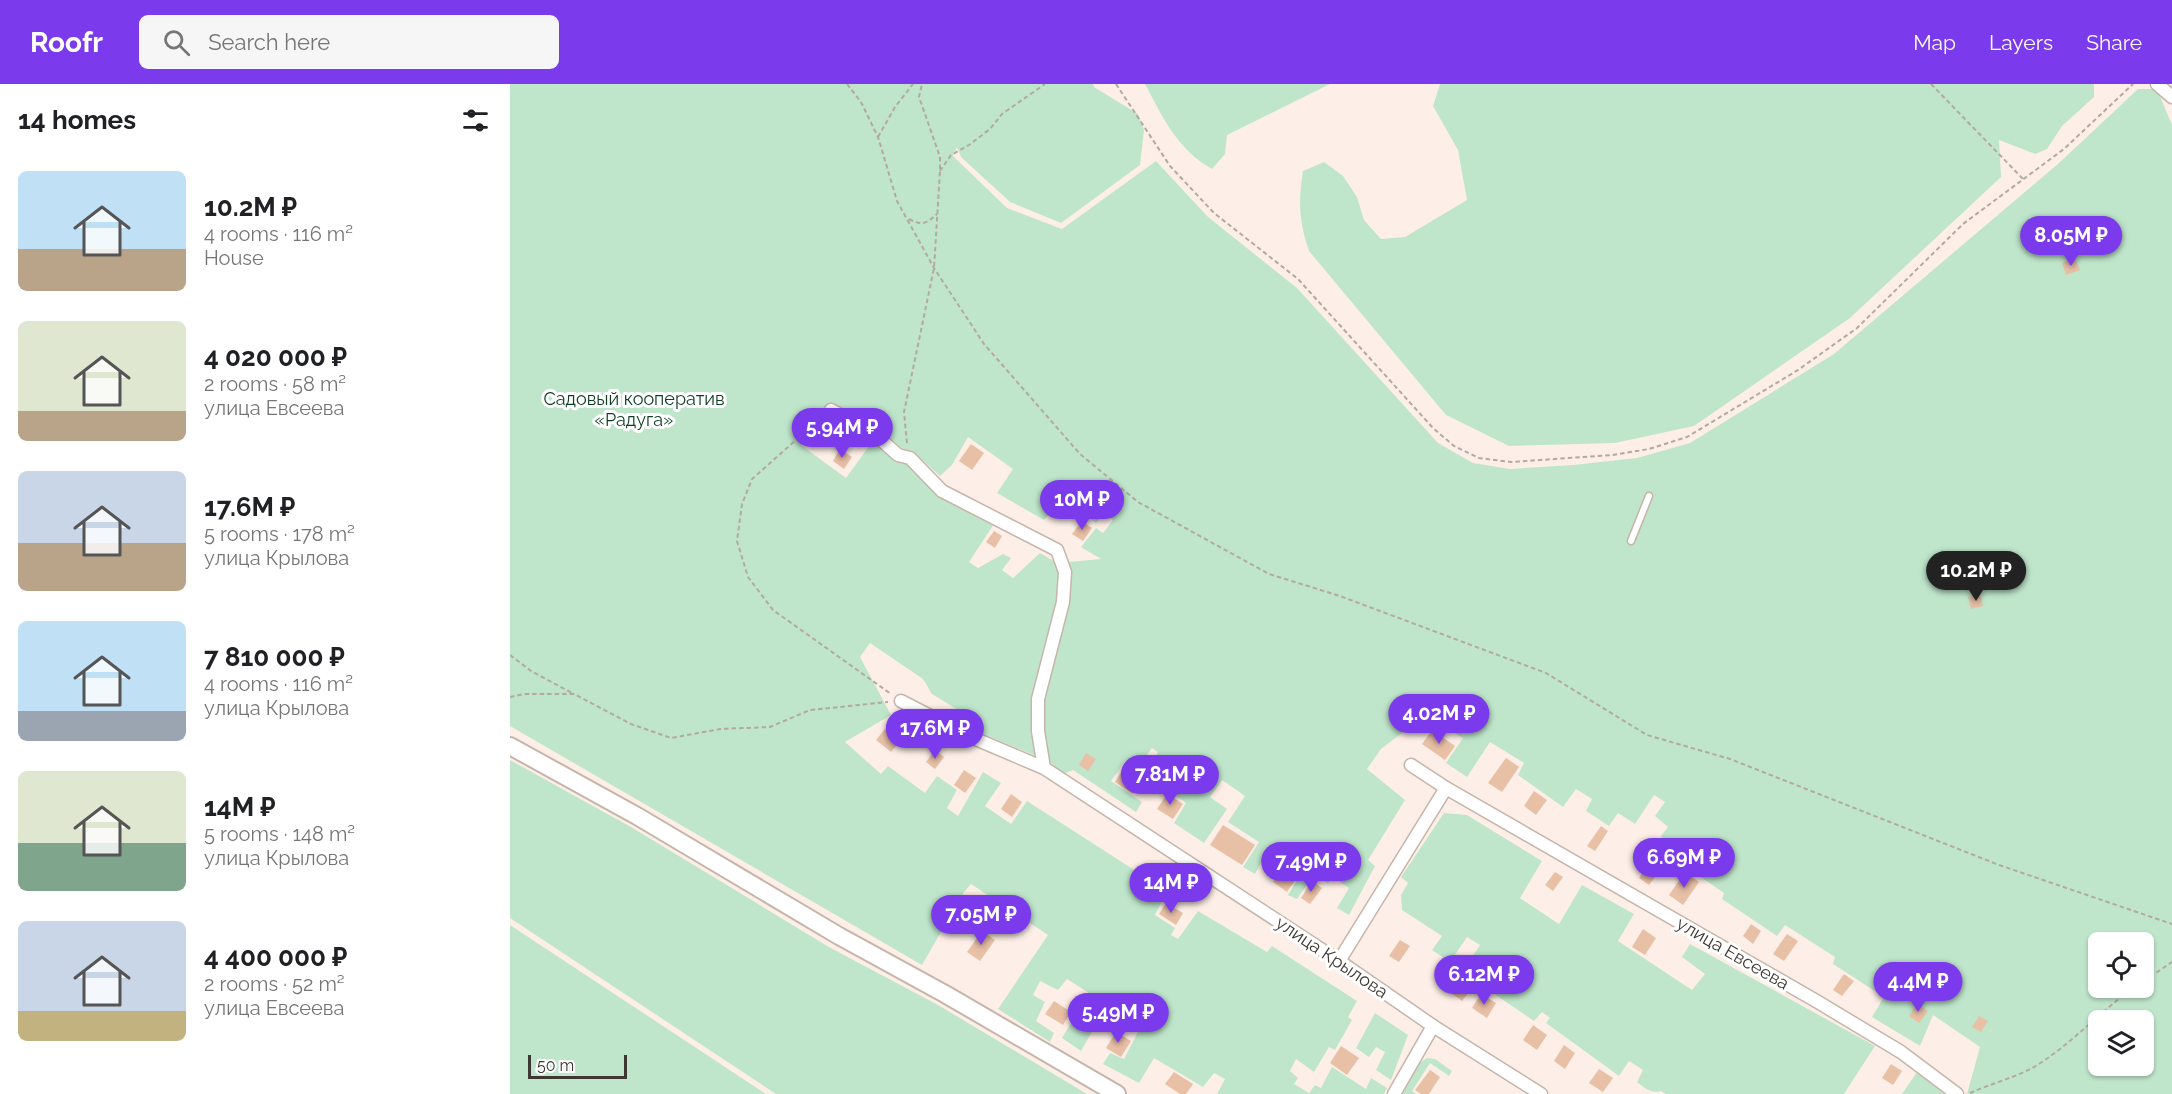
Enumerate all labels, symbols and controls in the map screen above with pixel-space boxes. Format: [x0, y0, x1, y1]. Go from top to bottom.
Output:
search box [139, 15, 559, 69]
text: Roofr [30, 26, 103, 59]
icon: search [160, 26, 193, 59]
text: Search here [208, 29, 330, 55]
text: Map [1913, 30, 1956, 55]
text: Layers [1989, 30, 2053, 55]
text: Share [2086, 30, 2142, 55]
icon: filters [459, 104, 492, 137]
text: 14 homes [18, 105, 136, 135]
text: 10.2M ₽ [204, 192, 297, 222]
icon: home [66, 195, 138, 267]
pin: 8.05M ₽ [2016, 216, 2126, 267]
text: 4 rooms · 116 m² [204, 222, 353, 246]
text: 8.05M ₽ [2034, 223, 2108, 247]
text: House [204, 246, 264, 270]
text: 4 020 000 ₽ [204, 342, 347, 372]
icon: home [66, 345, 138, 417]
text: 2 rooms · 58 m² [204, 372, 346, 396]
park label: Садовый кооператив «Радуга» [543, 388, 725, 430]
text: улица Евсеева [204, 396, 344, 420]
pin: 5.94M ₽ [787, 408, 897, 459]
text: 5.94M ₽ [806, 415, 878, 439]
pin: 10M ₽ [1040, 480, 1124, 531]
text: 10M ₽ [1054, 487, 1110, 511]
text: 17.6M ₽ [204, 492, 295, 522]
icon: home [66, 495, 138, 567]
text: 5 rooms · 178 m² [204, 522, 355, 546]
text: улица Крылова [204, 546, 349, 570]
pin: 10.2M ₽ [1921, 551, 2031, 602]
text: 10.2M ₽ [1940, 558, 2012, 582]
text: 7 810 000 ₽ [204, 642, 345, 672]
icon: home [66, 645, 138, 717]
text: 4 rooms · 116 m² [204, 672, 353, 696]
pin: 4.02M ₽ [1384, 694, 1494, 745]
text: улица Крылова [204, 696, 349, 720]
text: 4.02M ₽ [1402, 701, 1476, 725]
pin: 17.6M ₽ [880, 709, 990, 760]
text: 17.6M ₽ [900, 716, 970, 740]
pin: 7.81M ₽ [1115, 755, 1225, 806]
text: 7.81M ₽ [1135, 762, 1205, 786]
text: 14M ₽ [204, 792, 276, 822]
icon: home [66, 795, 138, 867]
text: 5 rooms · 148 m² [204, 822, 355, 846]
pin: 6.69M ₽ [1629, 838, 1739, 889]
pin: 7.49M ₽ [1256, 842, 1366, 893]
text: 6.69M ₽ [1647, 845, 1721, 869]
text: улица Крылова [204, 846, 349, 870]
text: 7.49M ₽ [1275, 849, 1347, 873]
pin: 14M ₽ [1129, 863, 1213, 914]
text: 14M ₽ [1143, 870, 1199, 894]
pin: 7.05M ₽ [926, 895, 1036, 946]
text: 7.05M ₽ [945, 902, 1017, 926]
street label: улица Крылова [1272, 912, 1392, 1002]
street label: улица Евсеева [1673, 912, 1793, 994]
map controls [2088, 932, 2154, 1076]
button: locate [2088, 932, 2154, 998]
text: 4 400 000 ₽ [204, 942, 347, 972]
icon: home [66, 945, 138, 1017]
pin: 6.12M ₽ [1429, 955, 1539, 1006]
text: 6.12M ₽ [1448, 962, 1520, 986]
pin: 4.4M ₽ [1869, 962, 1967, 1013]
text: 4.4M ₽ [1887, 969, 1949, 993]
text: 2 rooms · 52 m² [204, 972, 345, 996]
pin: 5.49M ₽ [1063, 993, 1173, 1044]
text: улица Евсеева [204, 996, 344, 1020]
text: 5.49M ₽ [1082, 1000, 1154, 1024]
button: layers [2088, 1010, 2154, 1076]
scale bar [528, 1052, 627, 1080]
text: 50 m [537, 1056, 574, 1075]

